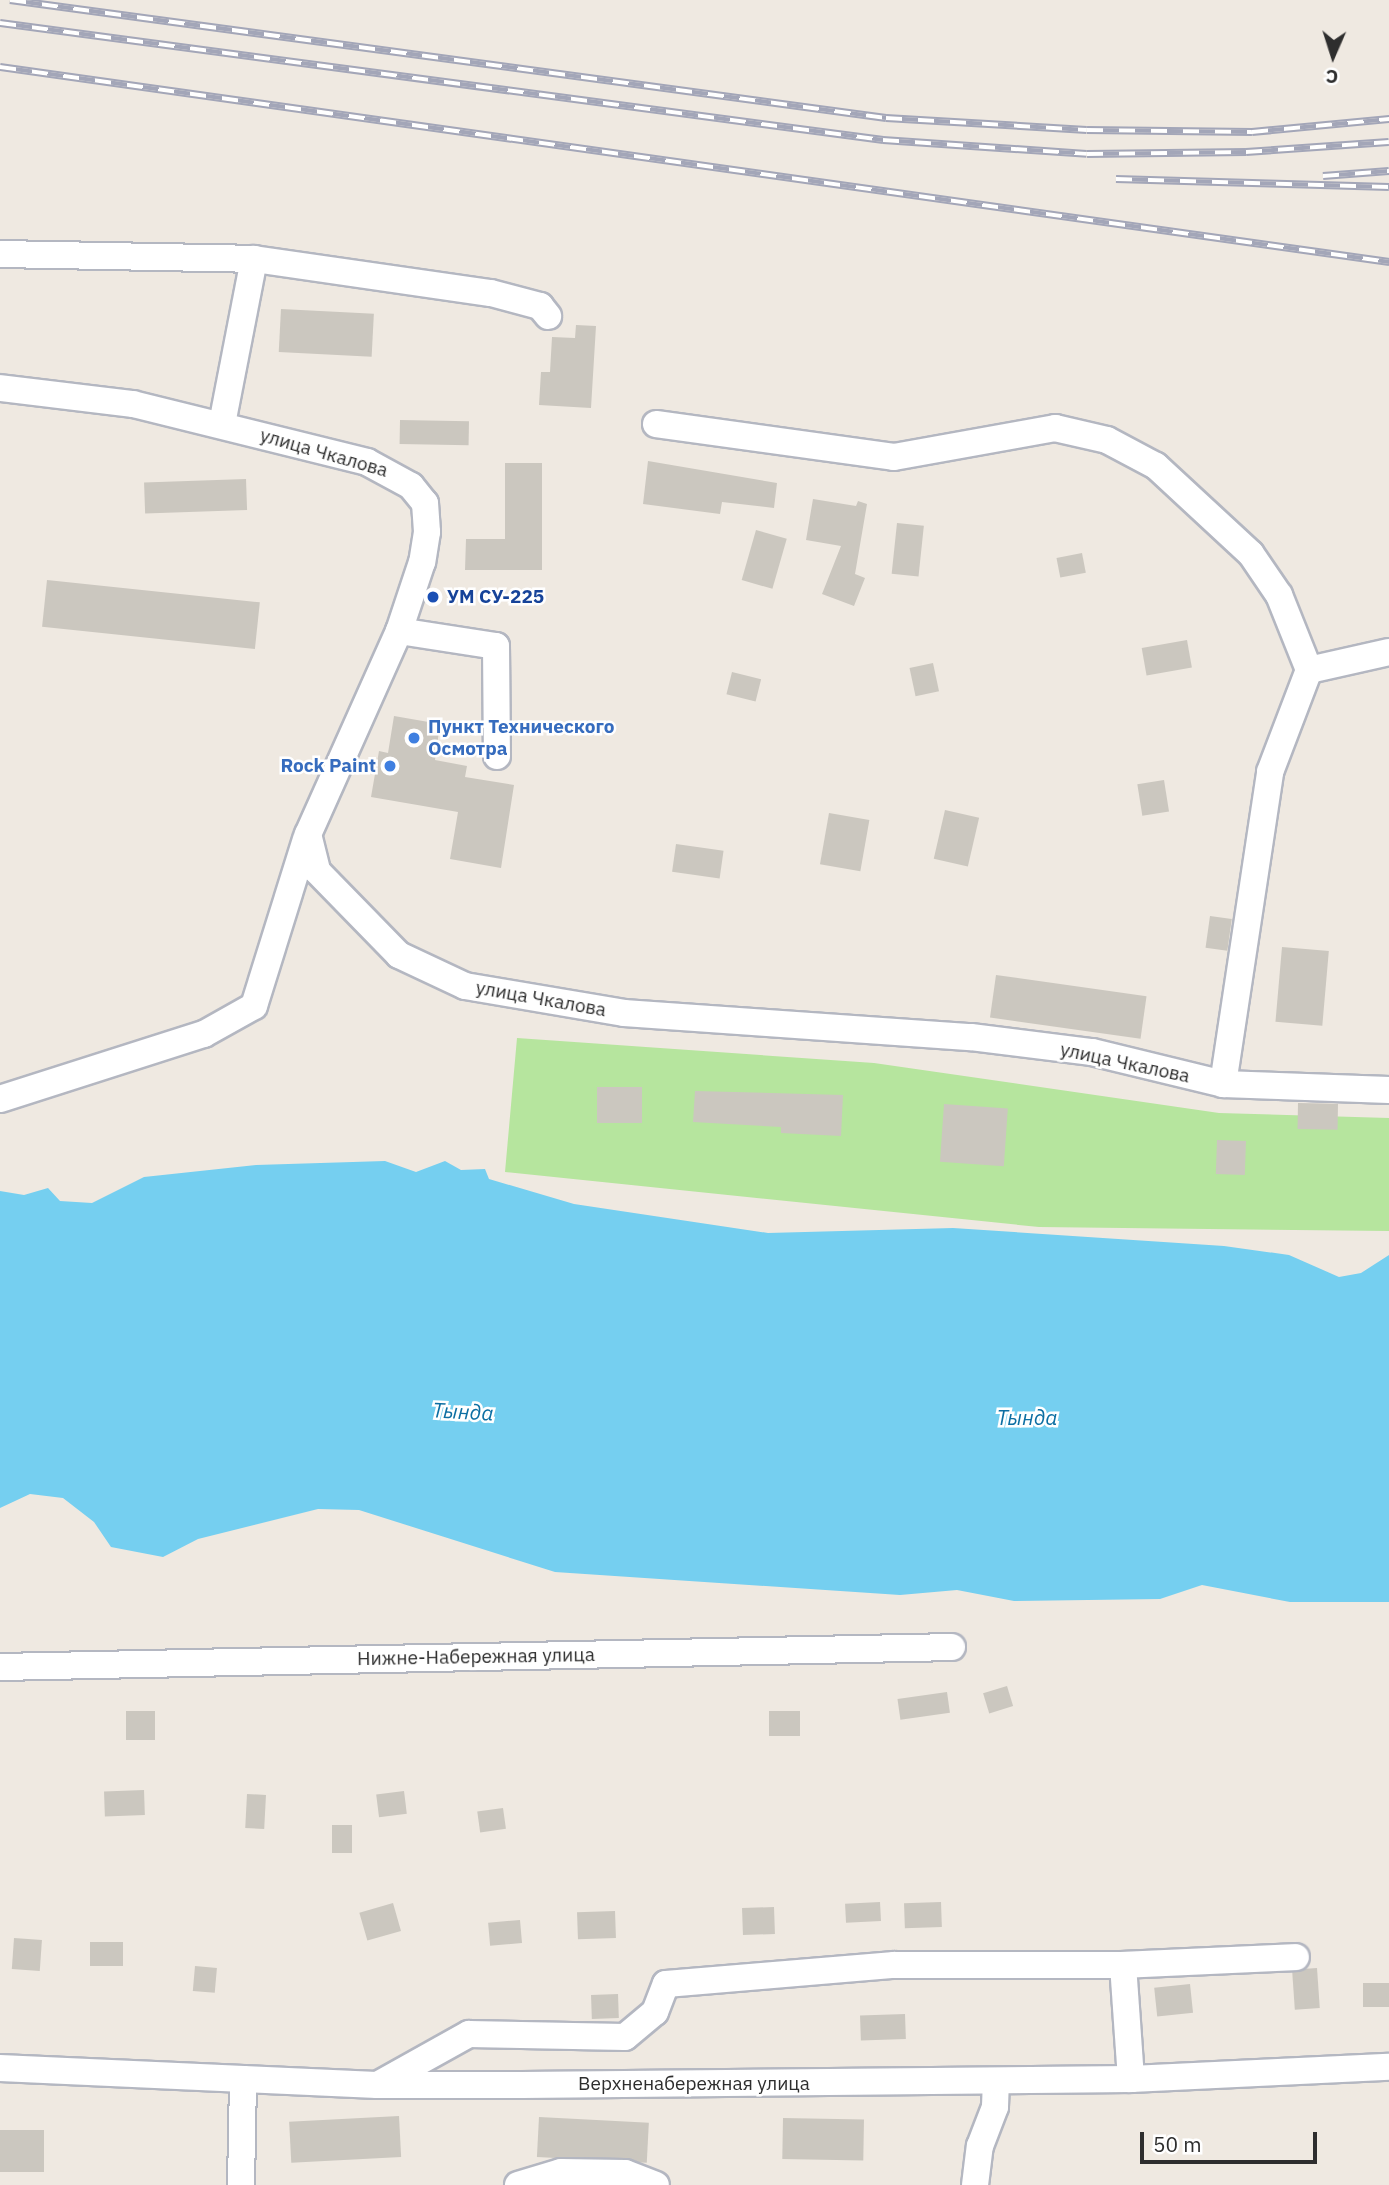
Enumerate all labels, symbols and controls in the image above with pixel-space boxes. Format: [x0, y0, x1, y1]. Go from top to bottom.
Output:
north arrow [1298, 21, 1368, 91]
text: С [1325, 65, 1339, 89]
street label: улица Чкалова [257, 424, 391, 482]
place label: УМ СУ-225 [447, 586, 544, 608]
marker: УМ СУ-225 [425, 589, 441, 605]
place label: Пункт Технического Осмотра [428, 716, 614, 760]
marker: Пункт Технического Осмотра [406, 730, 422, 746]
place label: Rock Paint [280, 755, 376, 777]
marker: Rock Paint [382, 758, 398, 774]
street label: улица Чкалова [474, 976, 608, 1022]
street label: улица Чкалова [1058, 1038, 1192, 1088]
water label: Тында [432, 1397, 494, 1425]
water label: Тында [996, 1404, 1058, 1430]
street label: Нижне-Набережная улица [357, 1644, 595, 1670]
street label: Верхненабережная улица [578, 2073, 810, 2095]
scale bar [1144, 2118, 1321, 2162]
text: 50 m [1153, 2130, 1202, 2158]

